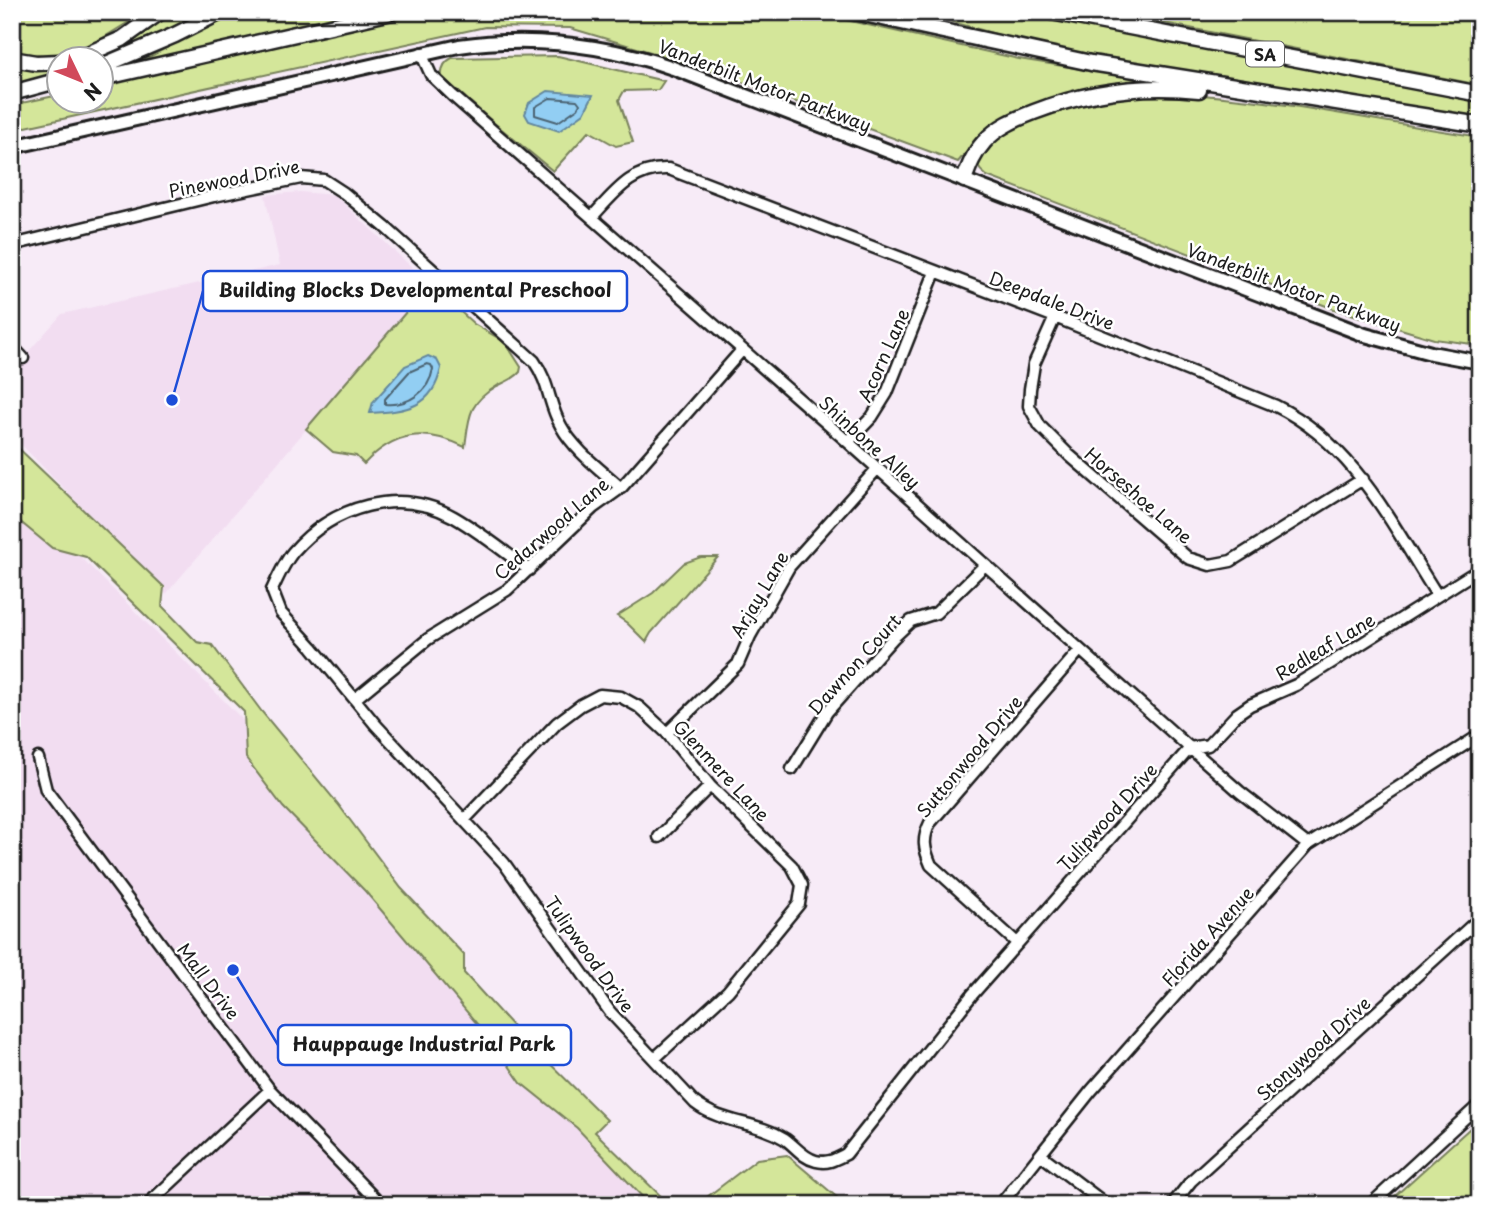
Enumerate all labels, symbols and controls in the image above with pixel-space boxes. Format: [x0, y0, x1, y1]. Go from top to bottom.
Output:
street label: Vanderbilt Motor Parkway [655, 32, 875, 138]
road number: SA [1246, 42, 1284, 66]
north arrow [46, 46, 116, 116]
text: N [78, 77, 109, 107]
street label: Pinewood Drive [166, 152, 302, 204]
street label: Vanderbilt Motor Parkway [1183, 236, 1405, 338]
street label: Deepdale Drive [986, 264, 1118, 336]
callout: Building Blocks Developmental Preschool [203, 271, 627, 311]
text: Building Blocks Developmental Preschool [219, 275, 612, 303]
street label: Acorn Lane [850, 304, 916, 406]
street label: Shinbone Alley [813, 389, 927, 495]
street label: Horseshoe Lane [1079, 440, 1199, 550]
street label: Cedarwood Lane [487, 470, 615, 586]
street label: Arjay Lane [723, 545, 795, 643]
street label: Redleaf Lane [1270, 606, 1380, 686]
street label: Dawnon Court [801, 608, 907, 720]
street label: Suttonwood Drive [910, 689, 1028, 823]
street label: Glenmere Lane [667, 713, 777, 827]
street label: Tulipwood Drive [1051, 757, 1163, 877]
street label: Florida Avenue [1155, 880, 1260, 992]
street label: Tulipwood Drive [539, 890, 641, 1018]
street label: Mall Drive [171, 937, 247, 1025]
street label: Stonywood Drive [1250, 989, 1376, 1107]
callout: Hauppauge Industrial Park [278, 1025, 571, 1065]
text: Hauppauge Industrial Park [293, 1029, 556, 1057]

